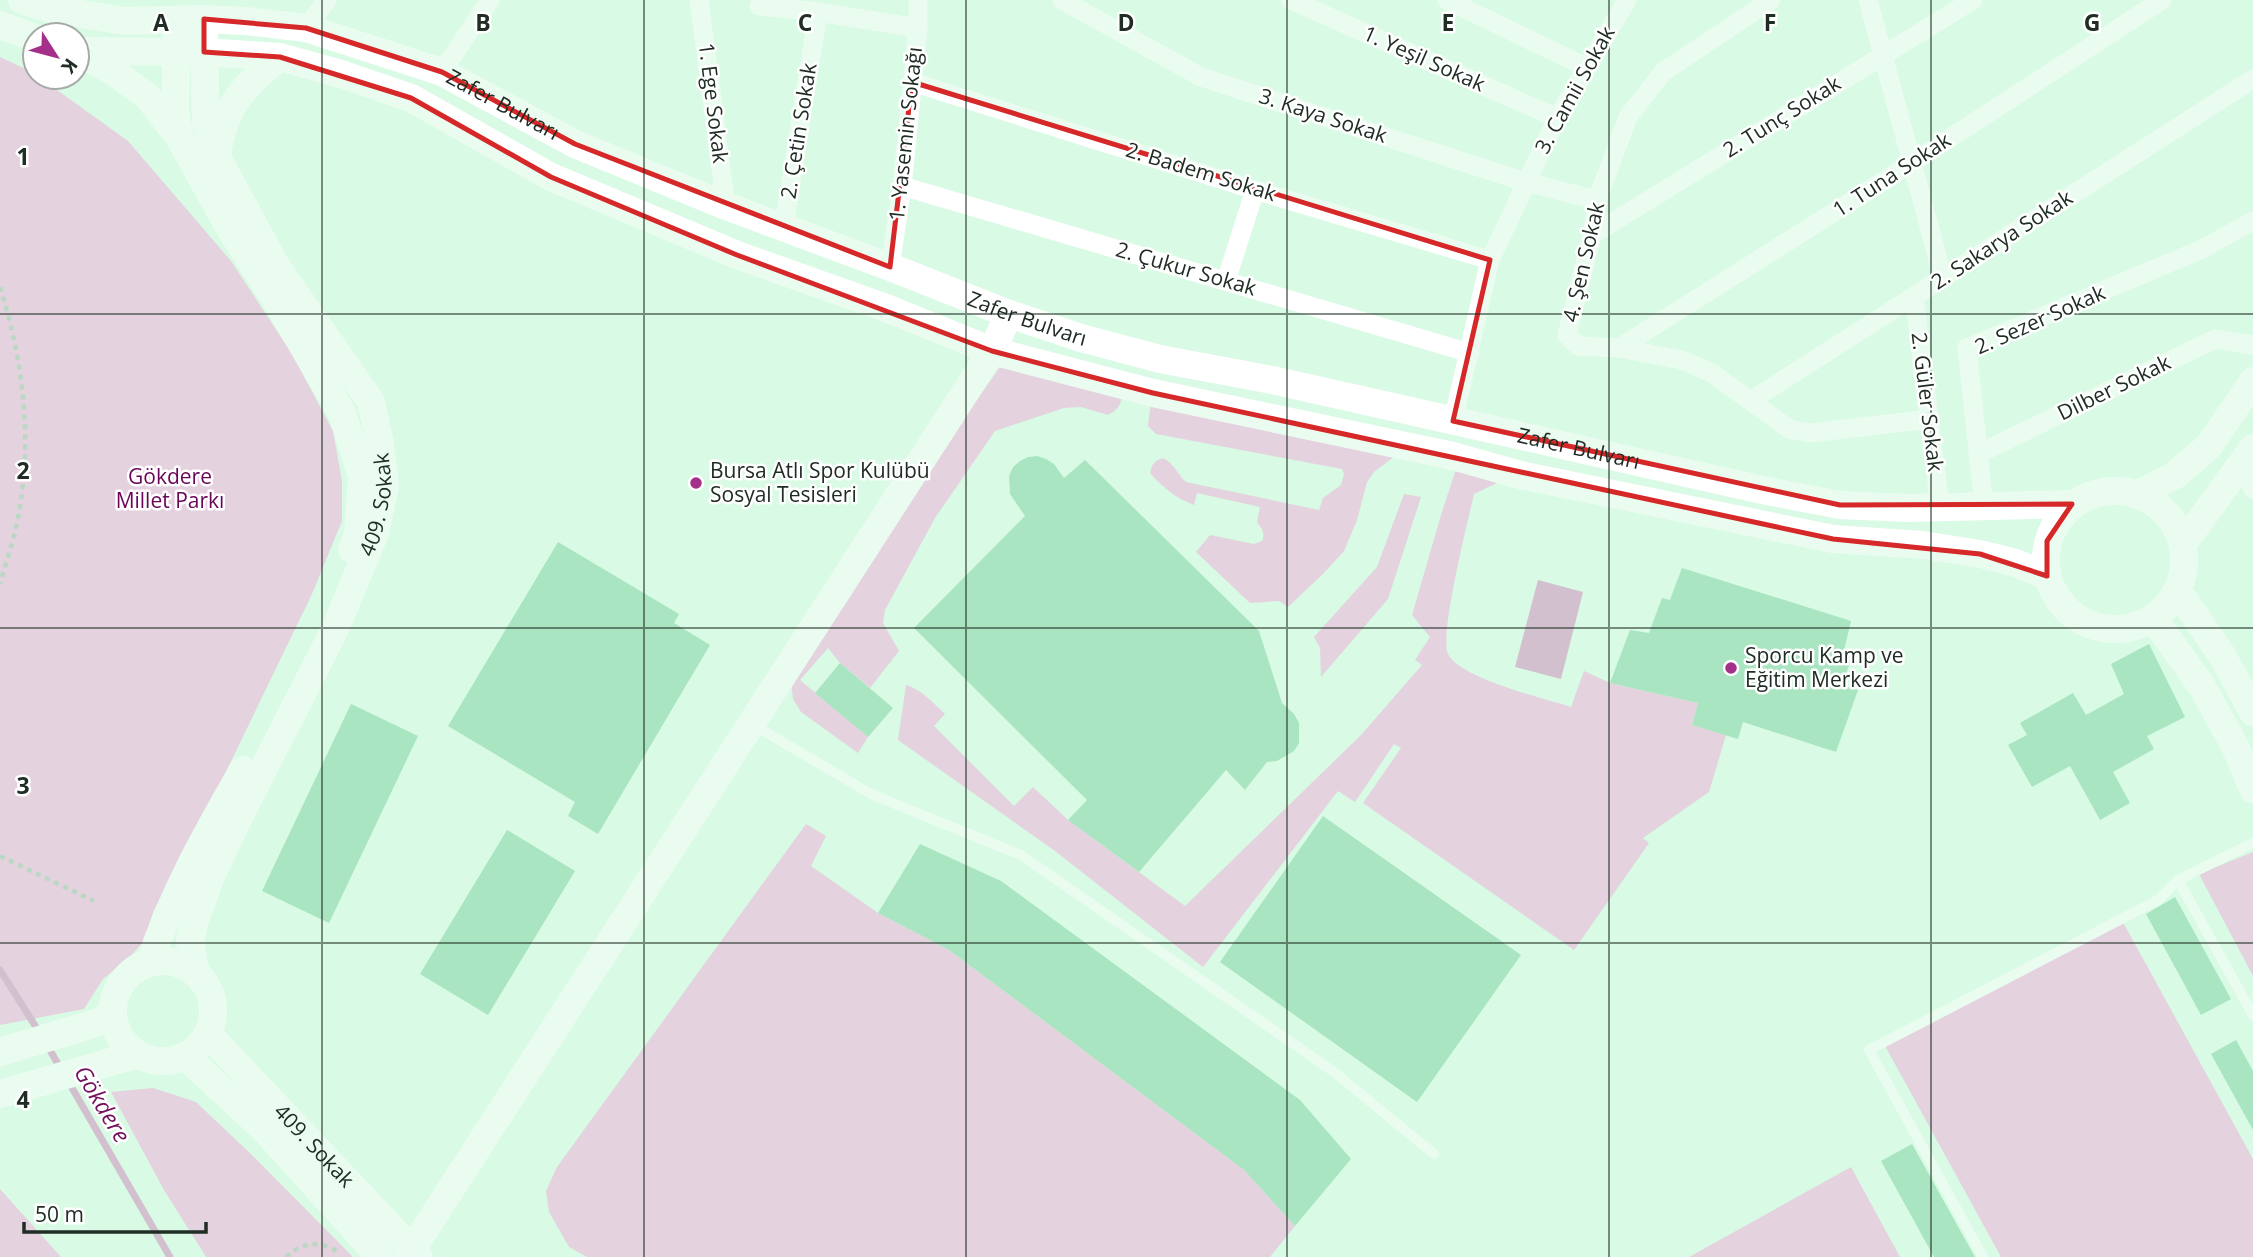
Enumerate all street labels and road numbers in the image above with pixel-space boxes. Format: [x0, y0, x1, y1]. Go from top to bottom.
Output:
street label: 1. Yeşil Sokak [1359, 19, 1490, 97]
street label: 3. Camii Sokak [1528, 21, 1621, 158]
street label: 1. Ege Sokak [693, 41, 735, 165]
street label: 1. Yasemin Sokağı [882, 45, 928, 222]
street label: 2. Çetin Sokak [773, 61, 823, 201]
street label: Zafer Bulvarı [442, 62, 565, 146]
street label: 2. Tunç Sokak [1717, 69, 1846, 163]
street label: 3. Kaya Sokak [1256, 81, 1391, 149]
street label: 1. Tuna Sokak [1827, 126, 1956, 223]
street label: 2. Badem Sokak [1123, 135, 1280, 207]
street label: 2. Sakarya Sokak [1925, 183, 2077, 295]
street label: 4. Şen Sokak [1556, 199, 1610, 325]
street label: 2. Çukur Sokak [1113, 235, 1260, 301]
street label: 2. Sezer Sokak [1970, 278, 2109, 360]
street label: Zafer Bulvarı [964, 284, 1090, 352]
street label: 2. Güler Sokak [1906, 331, 1950, 473]
street label: Dilber Sokak [2052, 348, 2175, 427]
street label: Zafer Bulvarı [1515, 420, 1643, 475]
street label: 409. Sokak [352, 452, 398, 560]
street label: 409. Sokak [268, 1097, 361, 1193]

